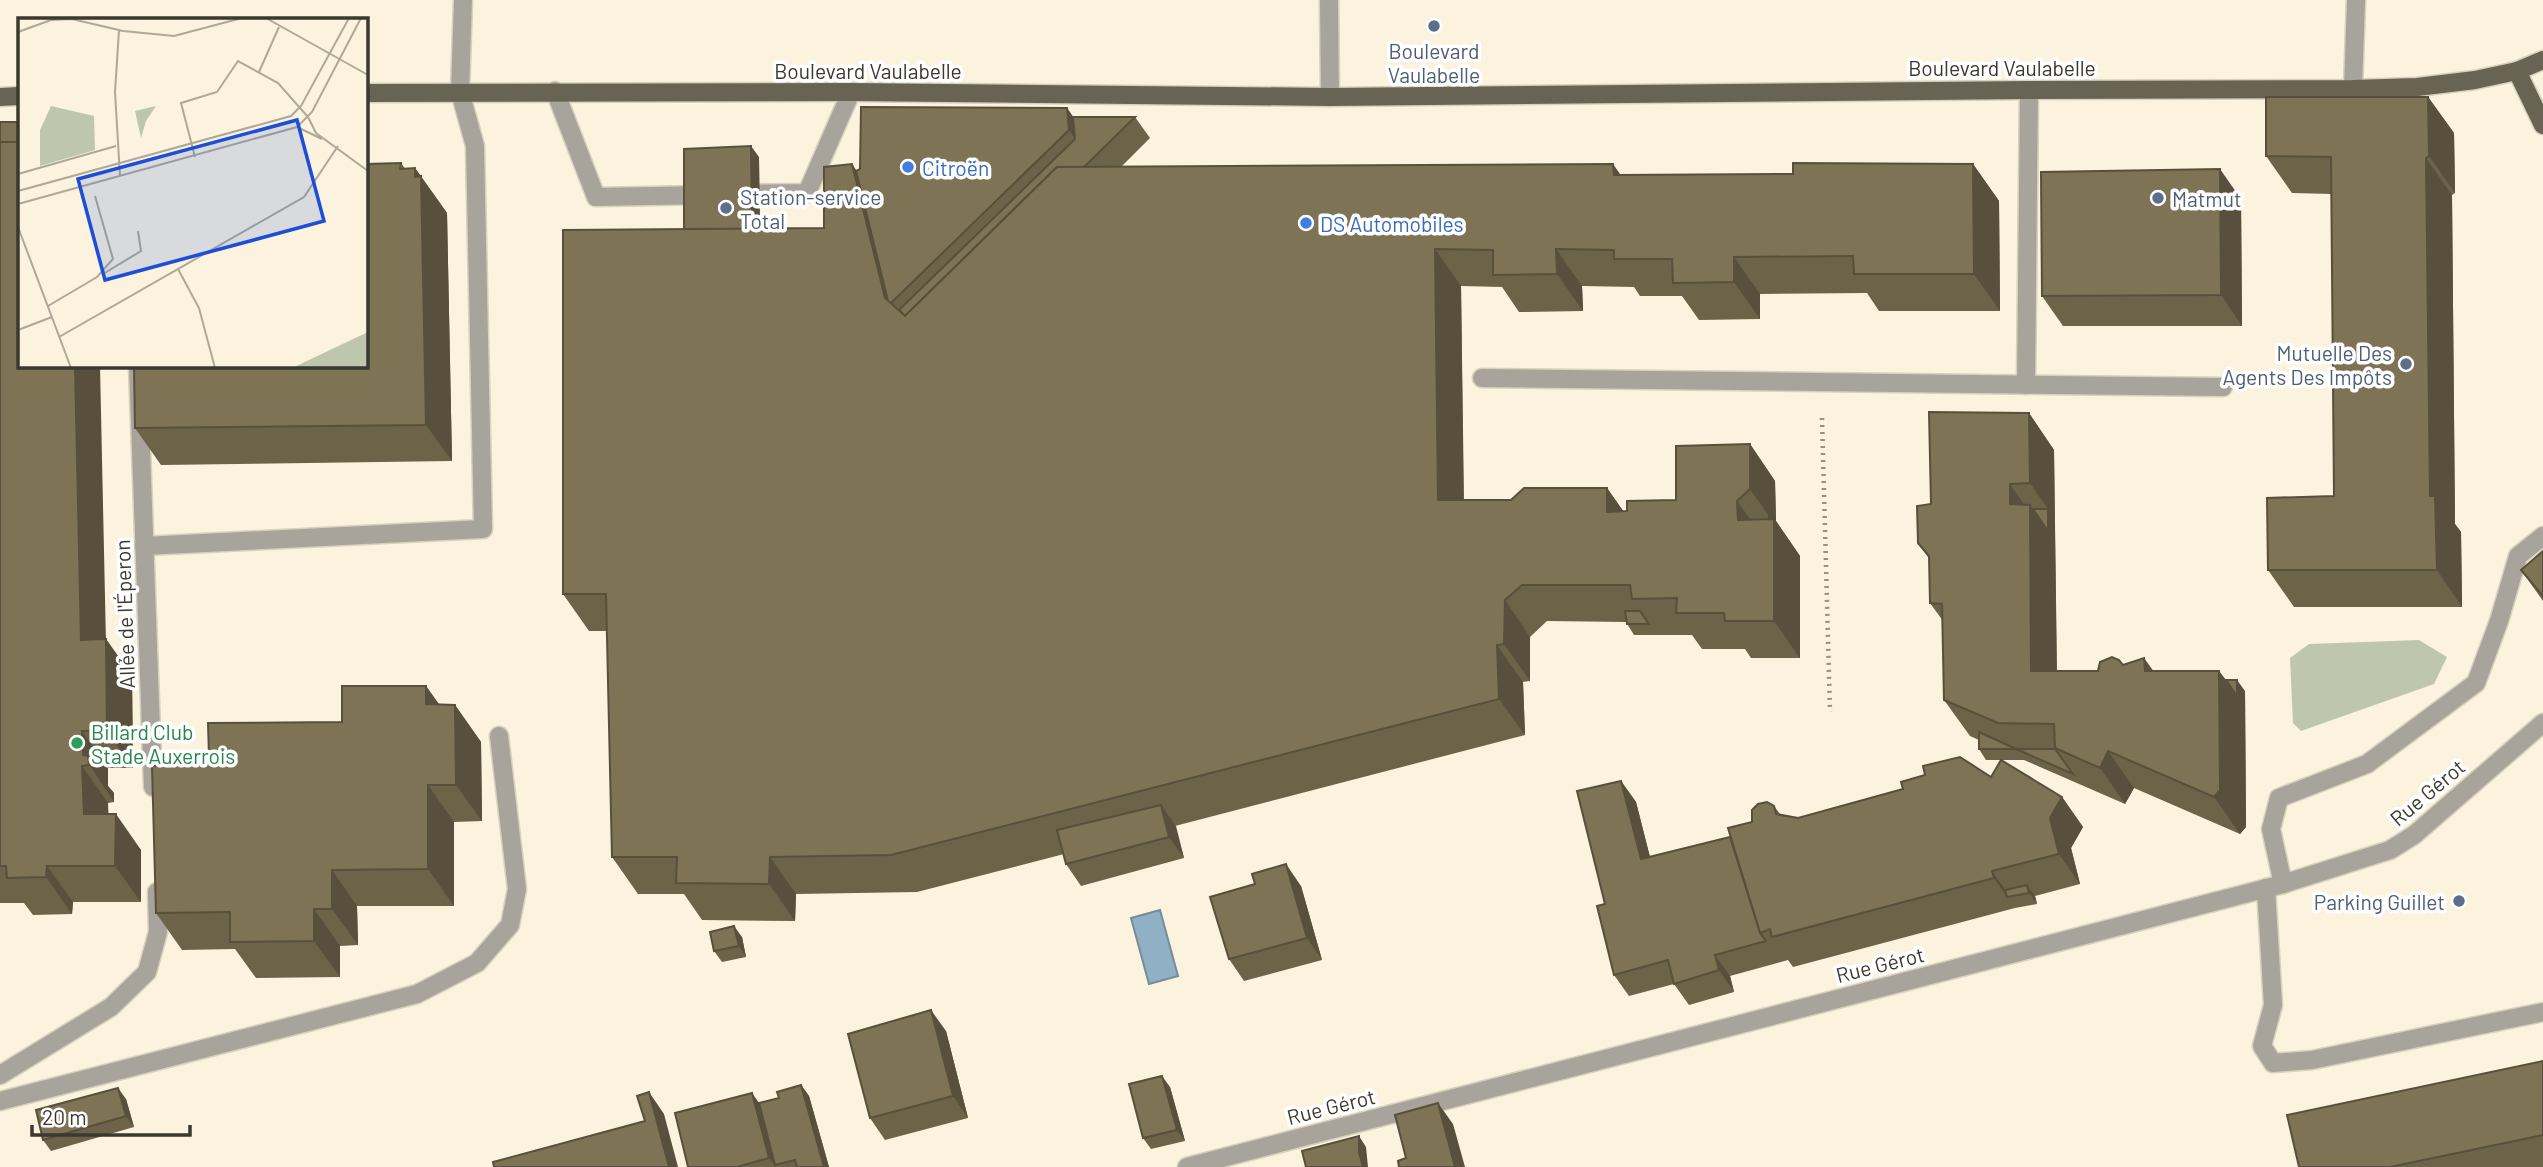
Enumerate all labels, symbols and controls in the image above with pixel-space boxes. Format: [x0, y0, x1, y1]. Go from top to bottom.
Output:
inset map [18, 18, 368, 368]
marker: Boulevard Vaulabelle [1426, 18, 1442, 34]
place label: Boulevard Vaulabelle [1388, 38, 1480, 87]
street label: Boulevard Vaulabelle [1908, 55, 2096, 80]
street label: Boulevard Vaulabelle [774, 58, 962, 83]
place label: Citroën [922, 155, 989, 180]
marker: Citroën [900, 159, 916, 175]
place label: Station-service Total [740, 184, 881, 233]
place label: Matmut [2172, 186, 2242, 211]
marker: Matmut [2150, 190, 2166, 206]
marker: Station-service Total [718, 200, 734, 216]
place label: DS Automobiles [1320, 211, 1464, 236]
marker: DS Automobiles [1298, 215, 1314, 231]
place label: Mutuelle Des Agents Des Impôts [2223, 340, 2392, 389]
marker: Mutuelle Des Agents Des Impôts [2398, 356, 2414, 372]
street label: Allée de l'Éperon [109, 539, 139, 689]
place label: Billard Club Stade Auxerrois [91, 719, 235, 768]
marker: Billard Club Stade Auxerrois [69, 735, 85, 751]
street label: Rue Gérot [2384, 753, 2470, 831]
place label: Parking Guillet [2314, 889, 2445, 914]
marker: Parking Guillet [2451, 893, 2467, 909]
street label: Rue Gérot [1833, 941, 1927, 987]
street label: Rue Gérot [1284, 1083, 1378, 1129]
scale bar [32, 1094, 189, 1138]
text: 20 m [42, 1104, 87, 1129]

